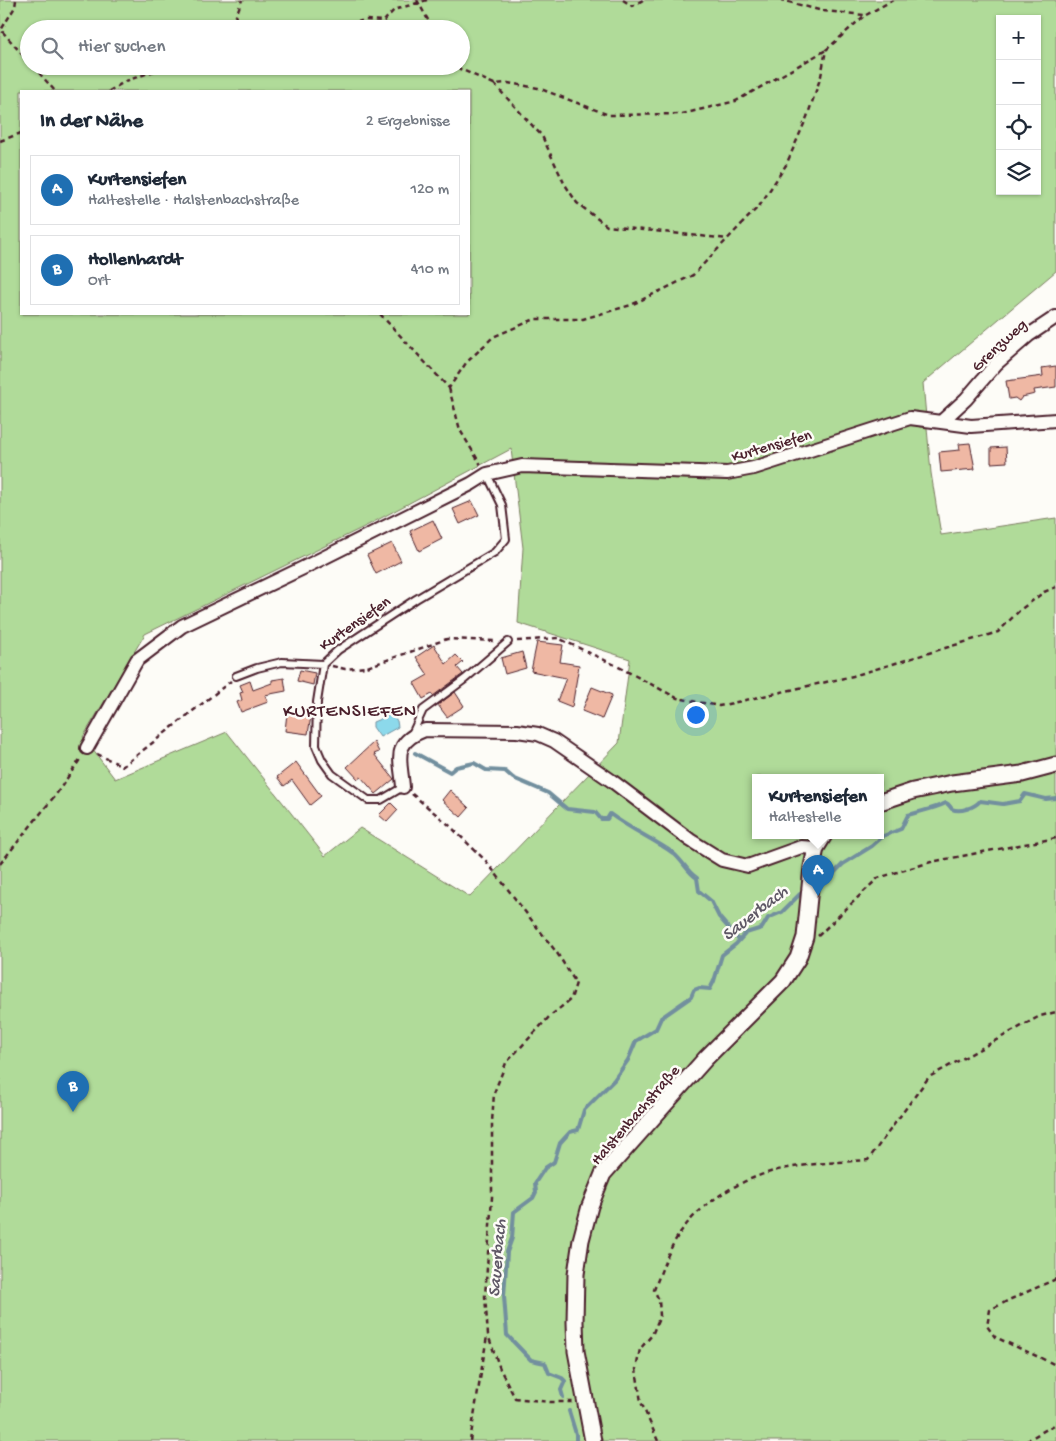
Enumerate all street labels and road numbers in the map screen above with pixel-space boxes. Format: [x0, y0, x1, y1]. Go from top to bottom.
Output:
street label: Grenzweg [969, 316, 1032, 377]
street label: Kurtensiefen [730, 427, 815, 468]
street label: Kurtensiefen [317, 593, 396, 656]
street label: Halstenbachstraße [588, 1062, 686, 1170]

